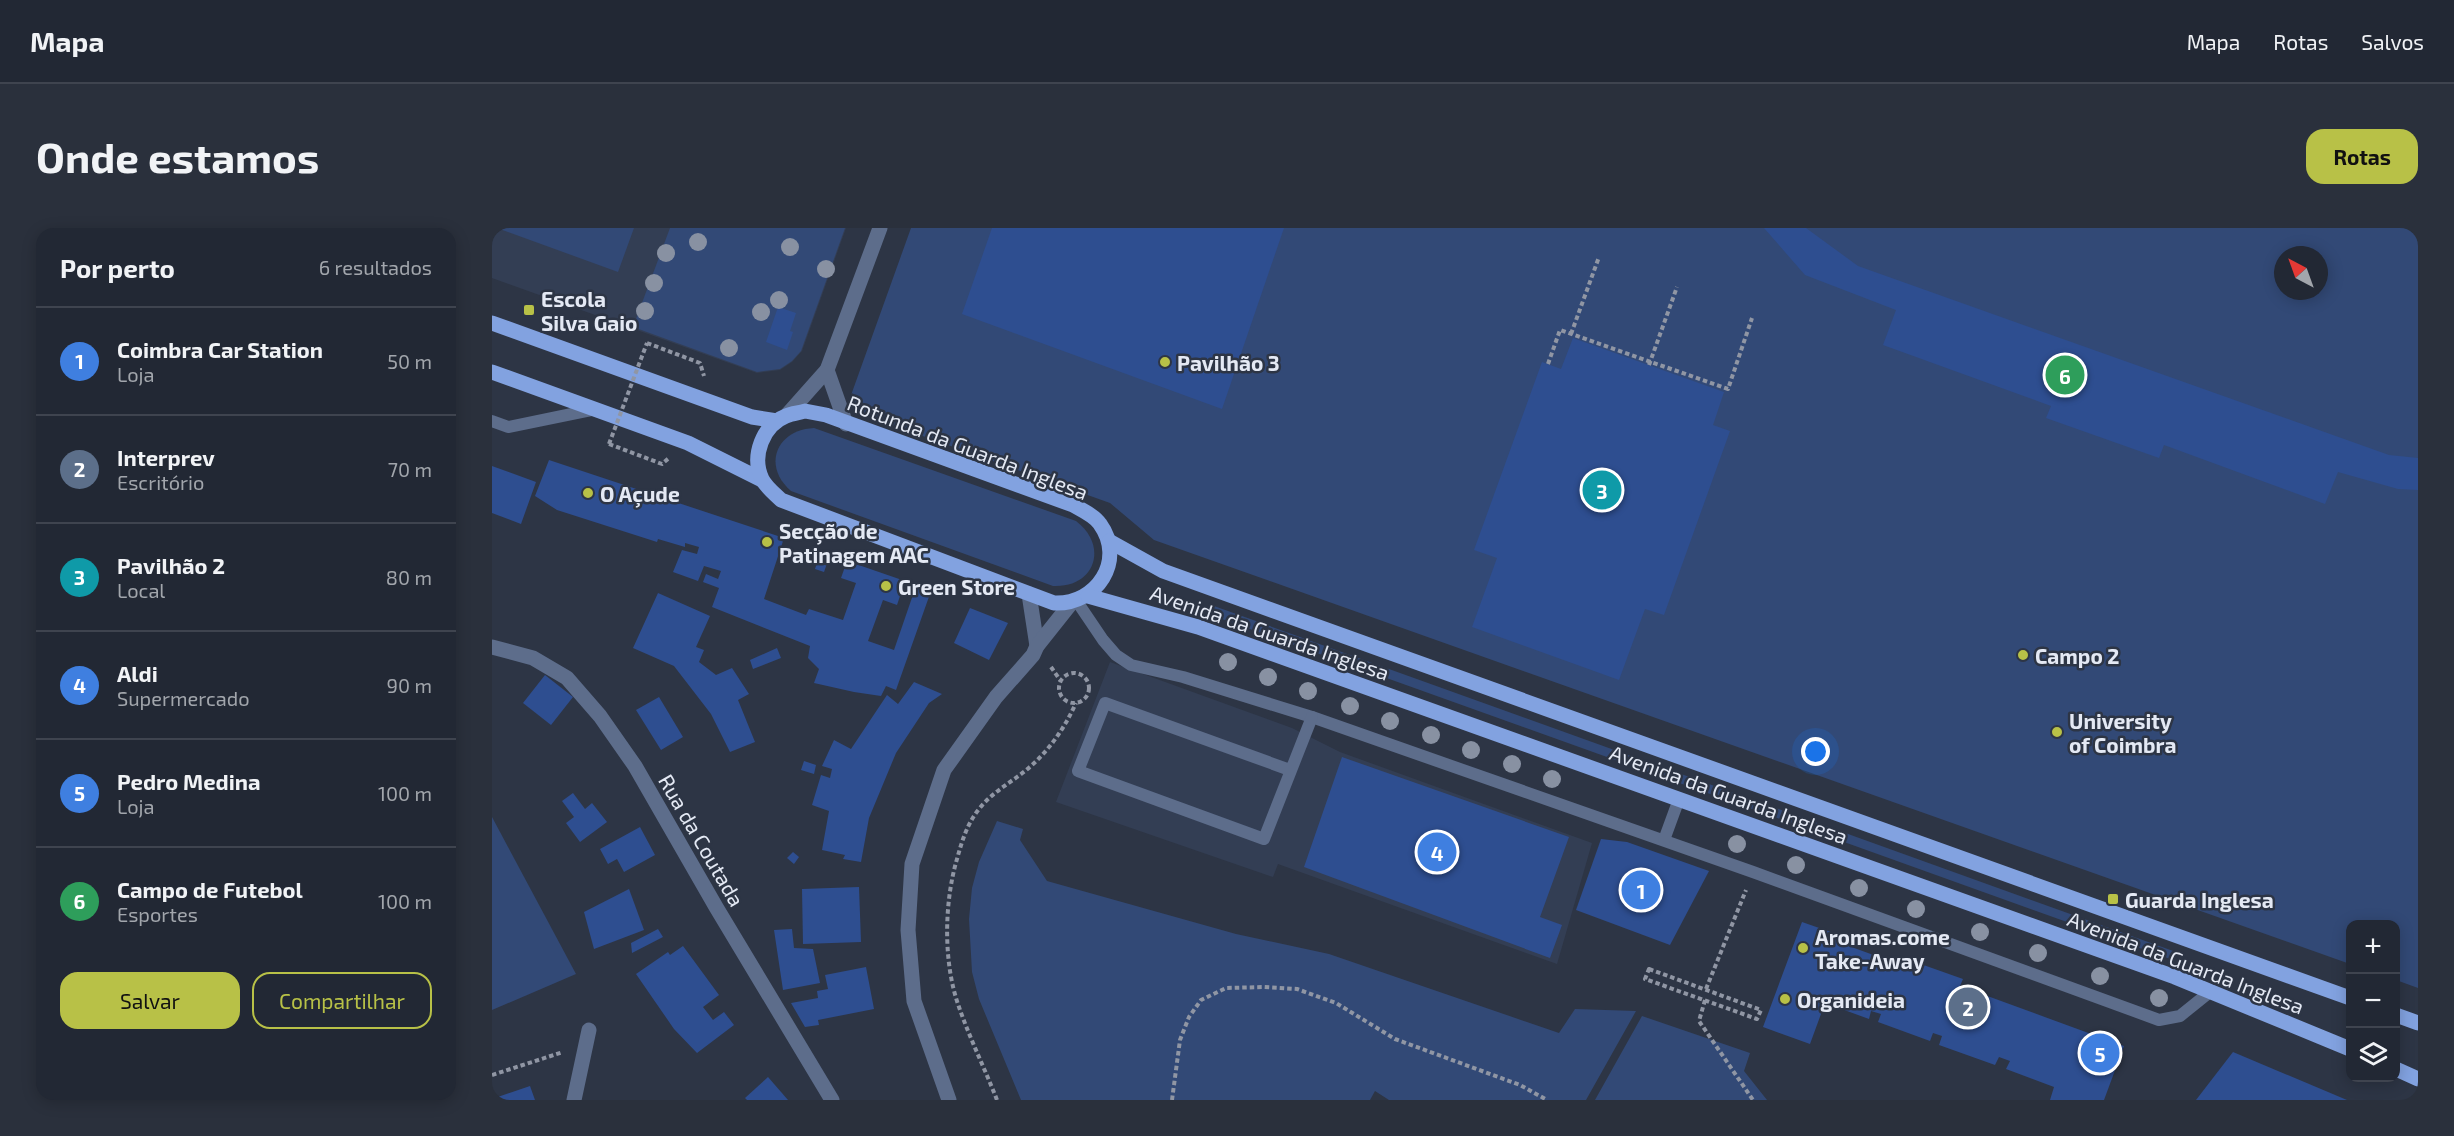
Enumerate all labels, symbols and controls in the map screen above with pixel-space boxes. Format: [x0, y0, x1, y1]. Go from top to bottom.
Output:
text: Mapa [30, 24, 104, 58]
text: Mapa [2187, 29, 2240, 54]
text: Rotas [2273, 29, 2328, 54]
text: Salvos [2361, 29, 2424, 54]
button: Rotas [2306, 129, 2418, 184]
text: Onde estamos [36, 131, 319, 181]
north arrow [2274, 246, 2328, 300]
text: Por perto [60, 252, 175, 283]
text: 6 resultados [319, 255, 432, 279]
place label: Escola Silva Gaio [541, 286, 637, 335]
marker: Escola Silva Gaio [522, 303, 536, 317]
text: Coimbra Car Station [117, 336, 323, 362]
text: 1 [75, 349, 84, 373]
text: 50 m [387, 349, 432, 373]
place label: Pavilhão 3 [1177, 350, 1280, 375]
pin: 6 [2046, 352, 2084, 398]
marker: Pavilhão 3 [1158, 355, 1172, 369]
text: Loja [117, 362, 155, 386]
street label: Rotunda da Guarda Inglesa [844, 390, 1092, 504]
text: Interprev [117, 444, 215, 470]
text: 2 [74, 457, 85, 481]
text: 70 m [388, 457, 432, 481]
pin: 3 [1582, 468, 1622, 512]
text: Escritório [117, 470, 204, 494]
place label: O Açude [600, 481, 680, 508]
marker: O Açude [581, 486, 595, 500]
place label: Secção de Patinagem AAC [779, 518, 929, 567]
marker: Secção de Patinagem AAC [760, 535, 774, 549]
text: Pavilhão 2 [117, 552, 225, 578]
text: 3 [74, 565, 85, 589]
text: 80 m [386, 565, 432, 589]
place label: Green Store [898, 574, 1015, 599]
text: Local [117, 578, 165, 602]
marker: Green Store [879, 579, 893, 593]
street label: Avenida da Guarda Inglesa [1147, 579, 1393, 685]
place label: Campo 2 [2035, 643, 2120, 668]
marker: Campo 2 [2016, 648, 2030, 662]
text: Aldi [117, 660, 158, 686]
text: 4 [73, 673, 86, 697]
text: 90 m [387, 673, 432, 697]
text: Supermercado [117, 686, 250, 710]
place label: University of Coimbra [2069, 708, 2176, 757]
marker: University of Coimbra [2050, 725, 2064, 739]
your location [1801, 737, 1830, 766]
street label: Avenida da Guarda Inglesa [1607, 739, 1851, 849]
text: Pedro Medina [117, 768, 261, 794]
street label: Rua da Coutada [654, 770, 750, 910]
text: 5 [74, 781, 85, 805]
text: 100 m [378, 781, 432, 805]
text: Loja [117, 794, 155, 818]
pin: 4 [1418, 830, 1456, 874]
pin: 1 [1622, 868, 1660, 912]
text: Campo de Futebol [117, 876, 303, 902]
place label: Guarda Inglesa [2125, 887, 2274, 912]
text: 6 [74, 889, 85, 913]
text: 100 m [378, 889, 432, 913]
marker: Guarda Inglesa [2106, 892, 2120, 906]
text: Esportes [117, 902, 198, 926]
street label: Avenida da Guarda Inglesa [2064, 905, 2308, 1019]
map controls [2346, 920, 2400, 1082]
button: + [2346, 920, 2400, 974]
place label: Aromas.come Take-Away [1815, 924, 1950, 974]
marker: Aromas.come Take-Away [1796, 941, 1810, 955]
button: Salvar [60, 972, 240, 1029]
button: Compartilhar [252, 972, 432, 1029]
button: − [2346, 974, 2400, 1028]
pin: 2 [1948, 984, 1988, 1030]
place label: Organideia [1797, 987, 1905, 1012]
marker: Organideia [1778, 992, 1792, 1006]
button: layers [2346, 1028, 2400, 1082]
pin: 5 [2080, 1030, 2120, 1076]

